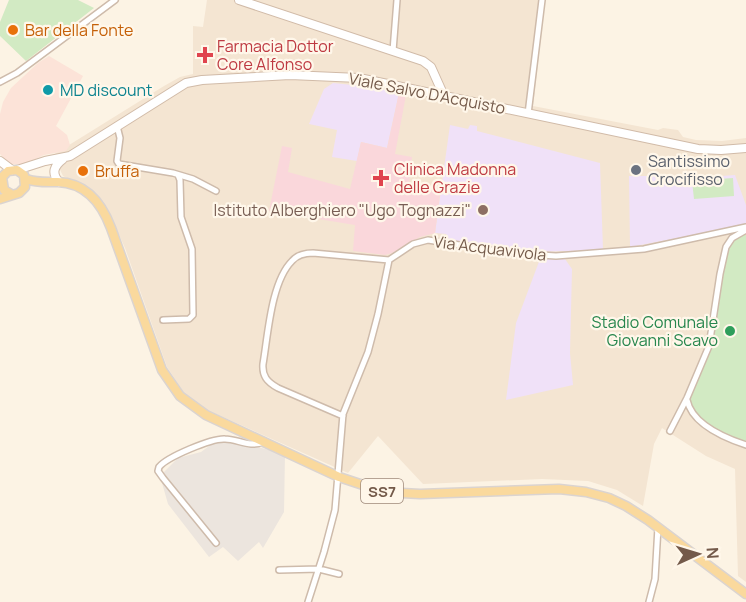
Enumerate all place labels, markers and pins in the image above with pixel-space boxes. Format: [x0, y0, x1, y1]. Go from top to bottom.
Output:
place label: Bar della Fonte [25, 19, 133, 41]
marker: Bar della Fonte [6, 23, 20, 37]
place label: Farmacia Dottor Core Alfonso [217, 35, 334, 75]
marker: Farmacia Dottor Core Alfonso [198, 48, 212, 62]
place label: MD discount [60, 79, 153, 101]
marker: MD discount [41, 83, 55, 97]
place label: Santissimo Crocifisso [648, 150, 730, 190]
place label: Clinica Madonna delle Grazie [394, 158, 516, 198]
place label: Bruffa [95, 160, 139, 182]
marker: Santissimo Crocifisso [629, 163, 643, 177]
marker: Bruffa [76, 164, 90, 178]
marker: Clinica Madonna delle Grazie [372, 169, 390, 187]
place label: Istituto Alberghiero "Ugo Tognazzi" [213, 199, 471, 221]
marker: Istituto Alberghiero "Ugo Tognazzi" [476, 203, 490, 217]
place label: Stadio Comunale Giovanni Scavo [591, 311, 718, 351]
marker: Stadio Comunale Giovanni Scavo [723, 324, 737, 338]

